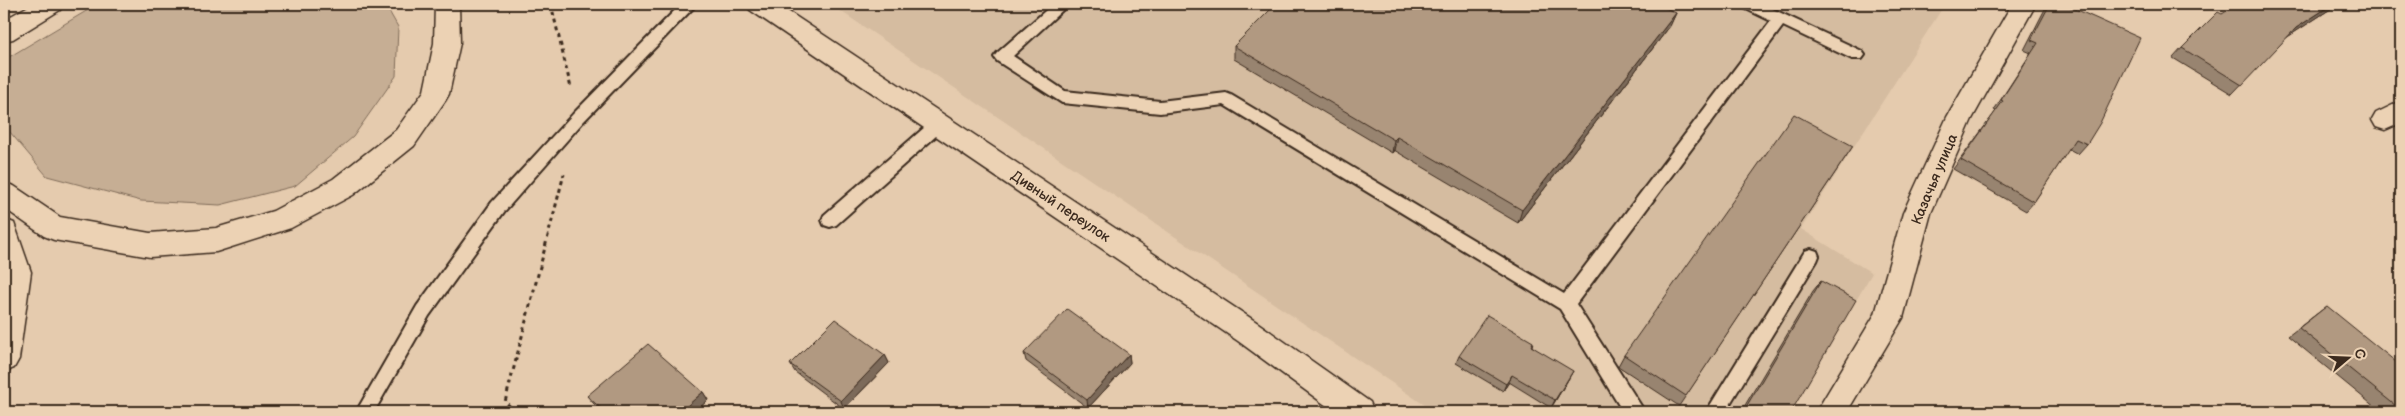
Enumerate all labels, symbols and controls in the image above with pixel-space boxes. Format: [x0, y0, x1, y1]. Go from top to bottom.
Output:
street label: Казачья улица [1908, 131, 1961, 227]
street label: Дивный переулок [1008, 167, 1114, 246]
north arrow [2322, 334, 2372, 384]
text: С [2350, 347, 2370, 362]

